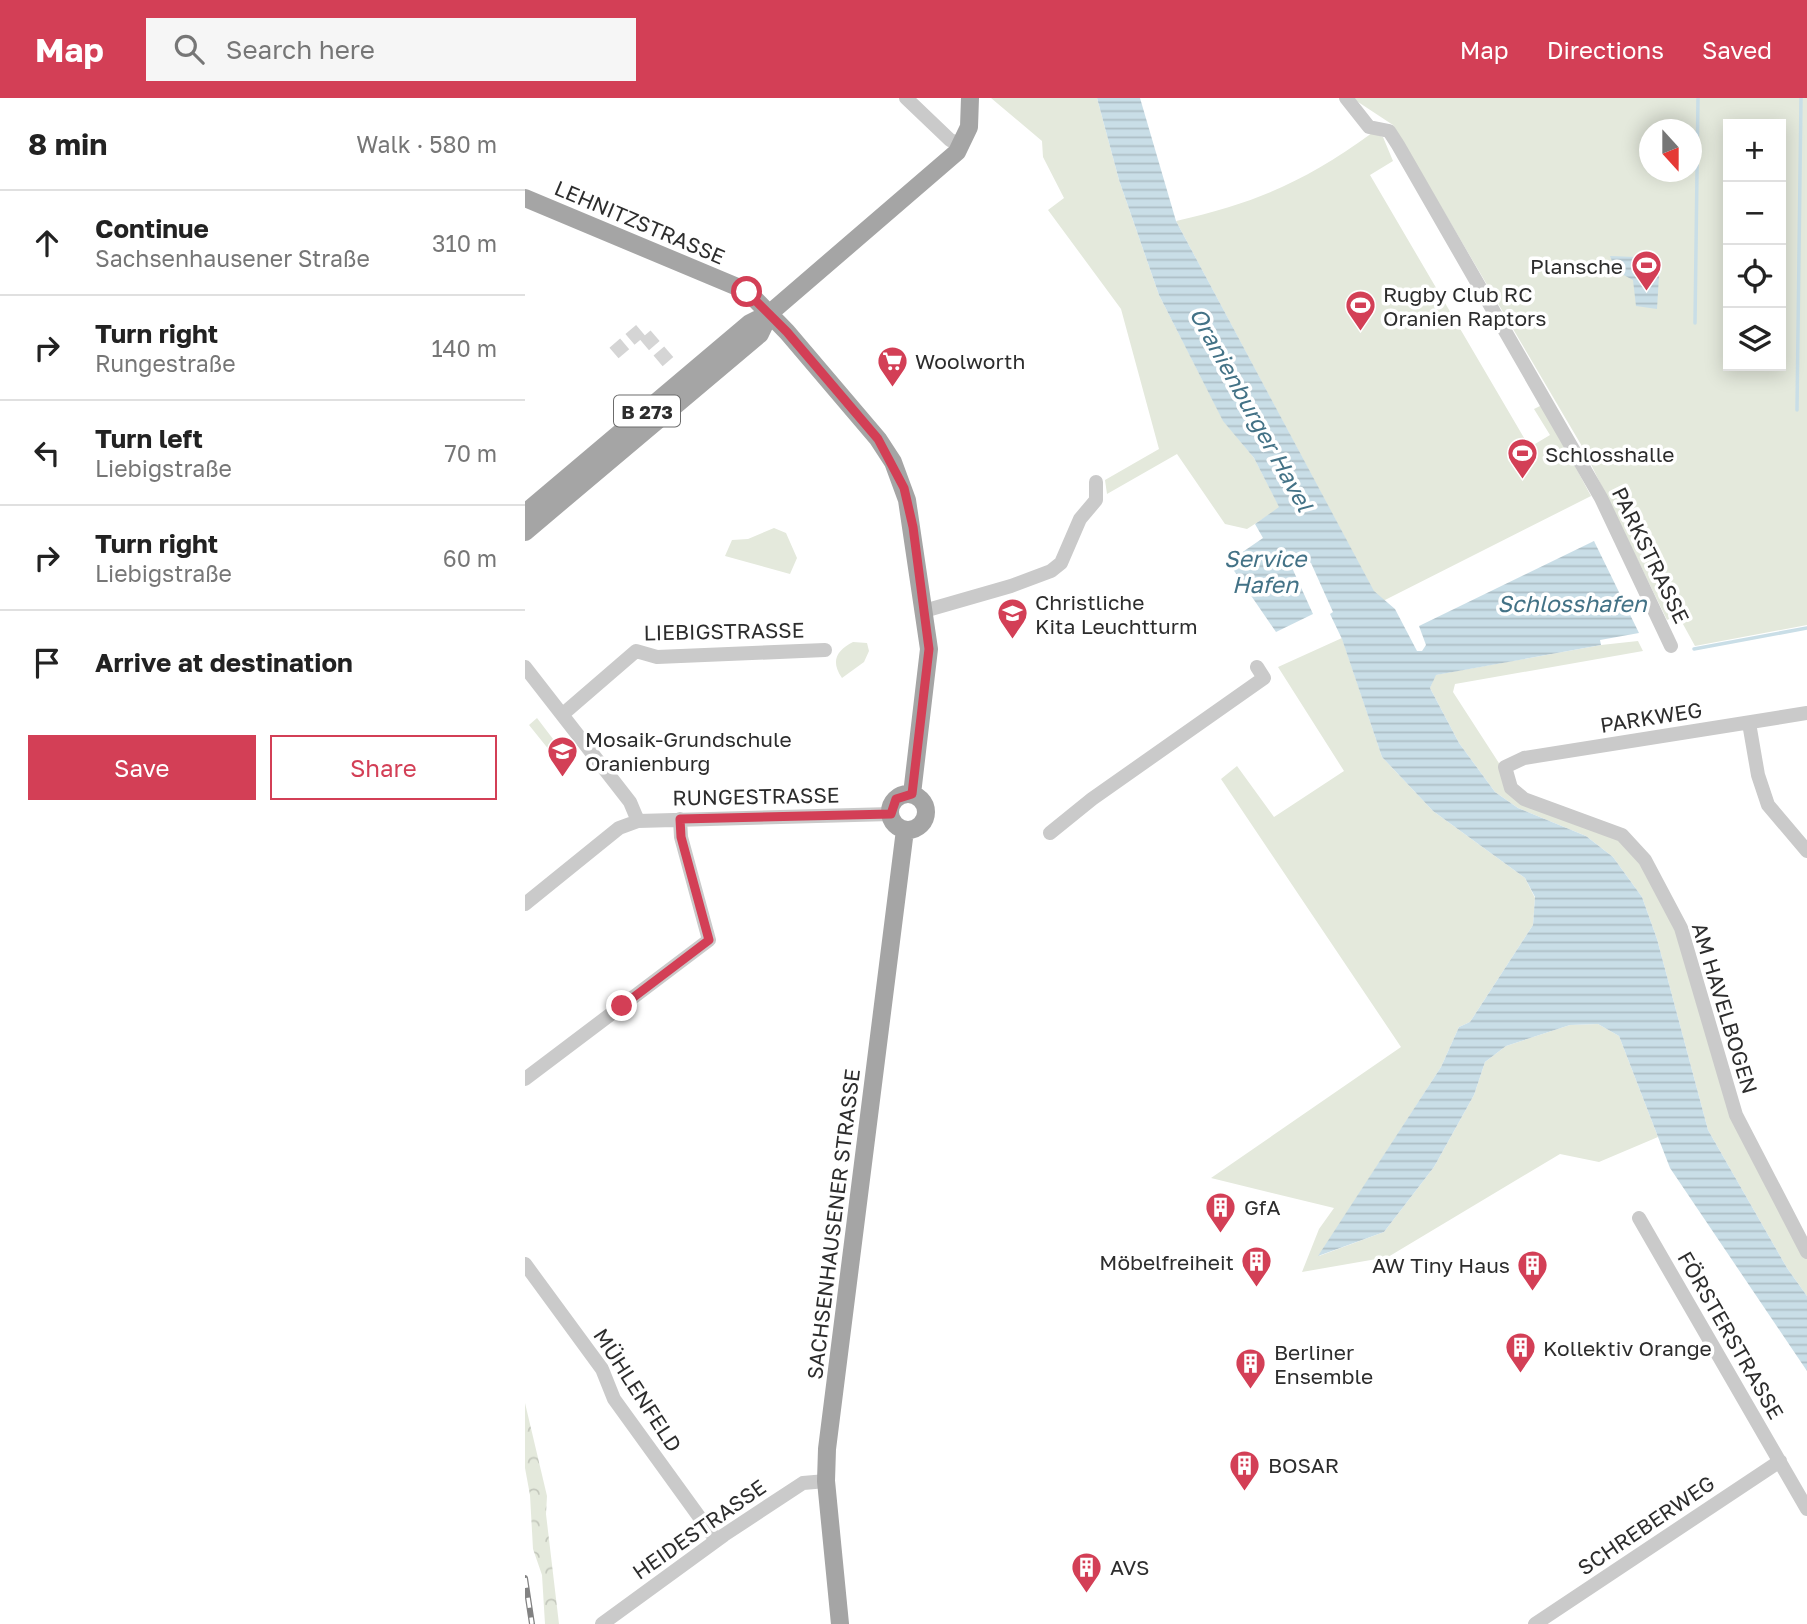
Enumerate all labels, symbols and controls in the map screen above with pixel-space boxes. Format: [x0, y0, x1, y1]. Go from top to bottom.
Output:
search box [146, 18, 636, 81]
text: Map [35, 30, 104, 69]
icon: search [170, 30, 208, 68]
text: Search here [226, 34, 375, 65]
text: Map [1460, 35, 1509, 64]
text: Directions [1547, 35, 1664, 64]
text: Saved [1702, 35, 1772, 64]
north arrow [1639, 119, 1702, 182]
map controls [1723, 119, 1786, 371]
button: + [1723, 119, 1786, 182]
text: 8 min [28, 126, 107, 162]
text: Walk · 580 m [356, 130, 497, 158]
street label: LEHNITZSTRASSE [551, 174, 729, 270]
button: − [1723, 182, 1786, 245]
text: Continue [95, 213, 209, 244]
icon: ahead [28, 224, 66, 262]
text: 310 m [432, 229, 497, 257]
text: Sachsenhausener Straße [95, 244, 370, 272]
button: locate [1723, 245, 1786, 308]
sports icon: Plansche [1629, 249, 1663, 293]
place label: Plansche [1530, 253, 1623, 279]
route start [731, 276, 762, 307]
place label: Rugby Club RC Oranien Raptors [1383, 281, 1546, 331]
sports icon: Rugby Club RC Oranien Raptors [1343, 289, 1377, 333]
water label: Oranienburger Havel [1184, 302, 1320, 517]
button: layers [1723, 308, 1786, 371]
text: Turn right [95, 318, 218, 349]
icon: right [28, 329, 66, 367]
text: 140 m [431, 334, 497, 362]
supermarket icon: Woolworth [875, 344, 909, 388]
place label: Woolworth [915, 348, 1025, 374]
text: Rungestraße [95, 349, 236, 377]
road number: B 273 [614, 396, 680, 426]
text: Turn left [95, 423, 203, 454]
icon: left [28, 434, 66, 472]
sports icon: Schlosshalle [1505, 437, 1539, 481]
text: 70 m [444, 439, 497, 467]
place label: Schlosshalle [1545, 441, 1674, 467]
text: Liebigstraße [95, 454, 232, 482]
street label: PARKSTRASSE [1607, 483, 1695, 627]
text: Turn right [95, 528, 218, 559]
icon: right [28, 539, 66, 577]
text: 60 m [443, 544, 497, 572]
water label: Service Hafen [1224, 544, 1308, 598]
text: Liebigstraße [95, 559, 232, 587]
place label: Christliche Kita Leuchtturm [1035, 589, 1198, 639]
water label: Schlosshafen [1497, 589, 1648, 617]
school or university icon: Christliche Kita Leuchtturm [995, 597, 1029, 641]
street label: LIEBIGSTRASSE [643, 617, 805, 645]
icon: arrive [28, 644, 66, 682]
text: Arrive at destination [95, 647, 353, 678]
street label: PARKWEG [1598, 696, 1704, 738]
place label: Mosaik-Grundschule Oranienburg [585, 726, 792, 776]
school or university icon: Mosaik-Grundschule Oranienburg [545, 734, 579, 778]
button: Save [28, 735, 256, 800]
button: Share [270, 735, 497, 800]
street label: RUNGESTRASSE [672, 782, 840, 810]
street label: AM HAVELBOGEN [1687, 919, 1763, 1097]
route end [606, 990, 637, 1021]
street label: SACHSENHAUSENER STRASSE [801, 1067, 865, 1381]
building icon: GfA [1204, 1190, 1238, 1234]
place label: GfA [1244, 1194, 1281, 1220]
building icon: Möbelfreiheit [1240, 1245, 1274, 1289]
street label: FÖRSTERSTRASSE [1672, 1246, 1790, 1424]
building icon: AW Tiny Haus [1516, 1248, 1550, 1292]
place label: Möbelfreiheit [1099, 1249, 1234, 1275]
place label: AW Tiny Haus [1372, 1252, 1510, 1278]
street label: MÜHLENFELD [588, 1323, 688, 1457]
building icon: Kollektiv Orange [1503, 1331, 1537, 1375]
place label: Kollektiv Orange [1543, 1335, 1712, 1361]
place label: Berliner Ensemble [1274, 1339, 1373, 1389]
building icon: Berliner Ensemble [1234, 1347, 1268, 1391]
building icon: BOSAR [1228, 1448, 1262, 1492]
place label: BOSAR [1268, 1452, 1339, 1478]
street label: SCHREBERWEG [1573, 1470, 1719, 1580]
street label: HEIDESTRASSE [627, 1473, 771, 1585]
building icon: AVS [1070, 1550, 1104, 1594]
place label: AVS [1110, 1554, 1149, 1580]

